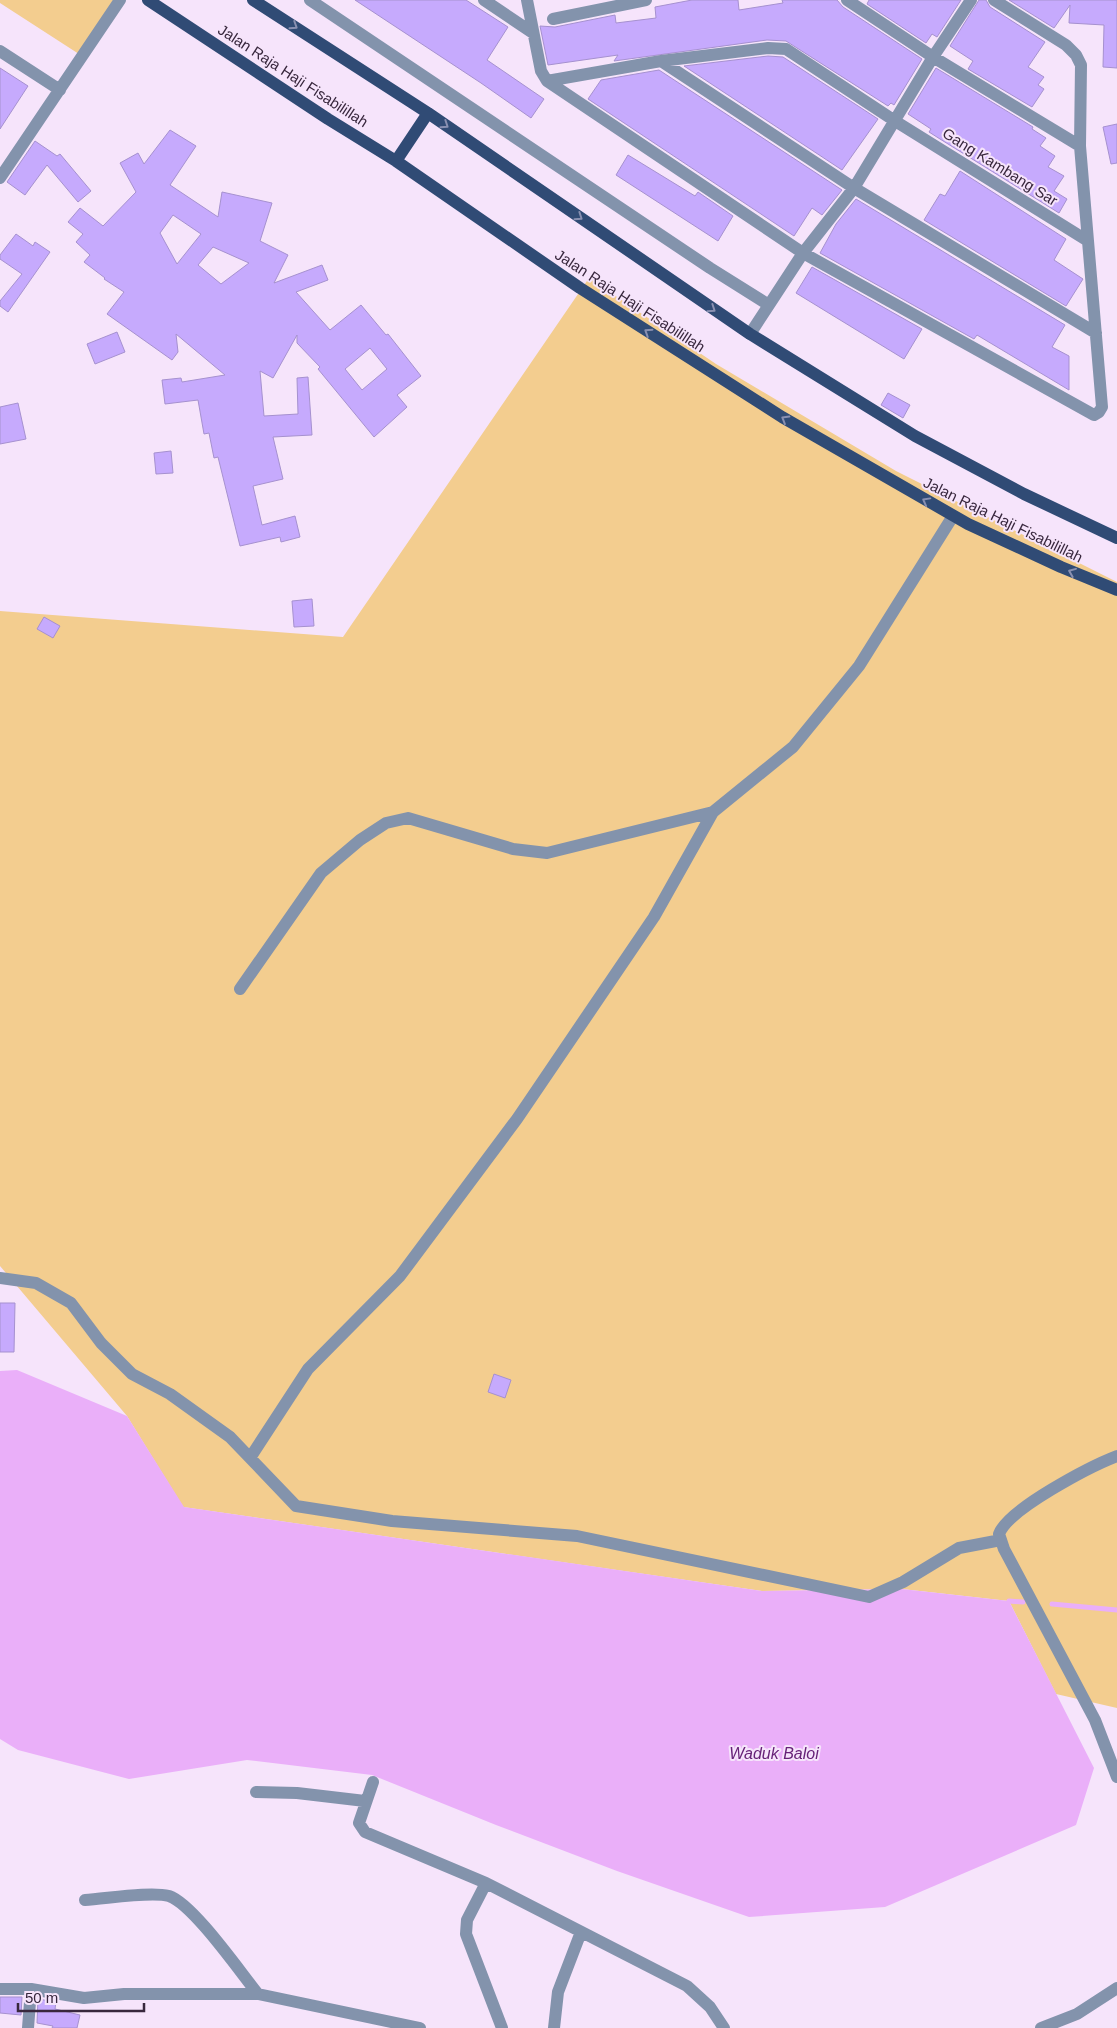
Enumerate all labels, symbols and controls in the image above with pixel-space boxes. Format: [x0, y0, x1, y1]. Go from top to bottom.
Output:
one-way arrow [288, 20, 297, 30]
street label: Jalan Raja Haji Fisabilillah [215, 21, 371, 130]
one-way arrow [439, 119, 448, 128]
street label: Gang Kambang Sar [940, 124, 1061, 209]
one-way arrow [573, 211, 582, 220]
street label: Jalan Raja Haji Fisabilillah [552, 246, 708, 355]
one-way arrow [707, 303, 716, 312]
one-way arrow [644, 329, 654, 338]
one-way arrow [782, 415, 791, 425]
street label: Jalan Raja Haji Fisabilillah [921, 474, 1086, 566]
one-way arrow [922, 497, 931, 507]
one-way arrow [1068, 568, 1077, 578]
water label: Waduk Baloi [729, 1745, 819, 1762]
scale bar [18, 1980, 144, 2012]
text: 50 m [25, 1989, 58, 2006]

